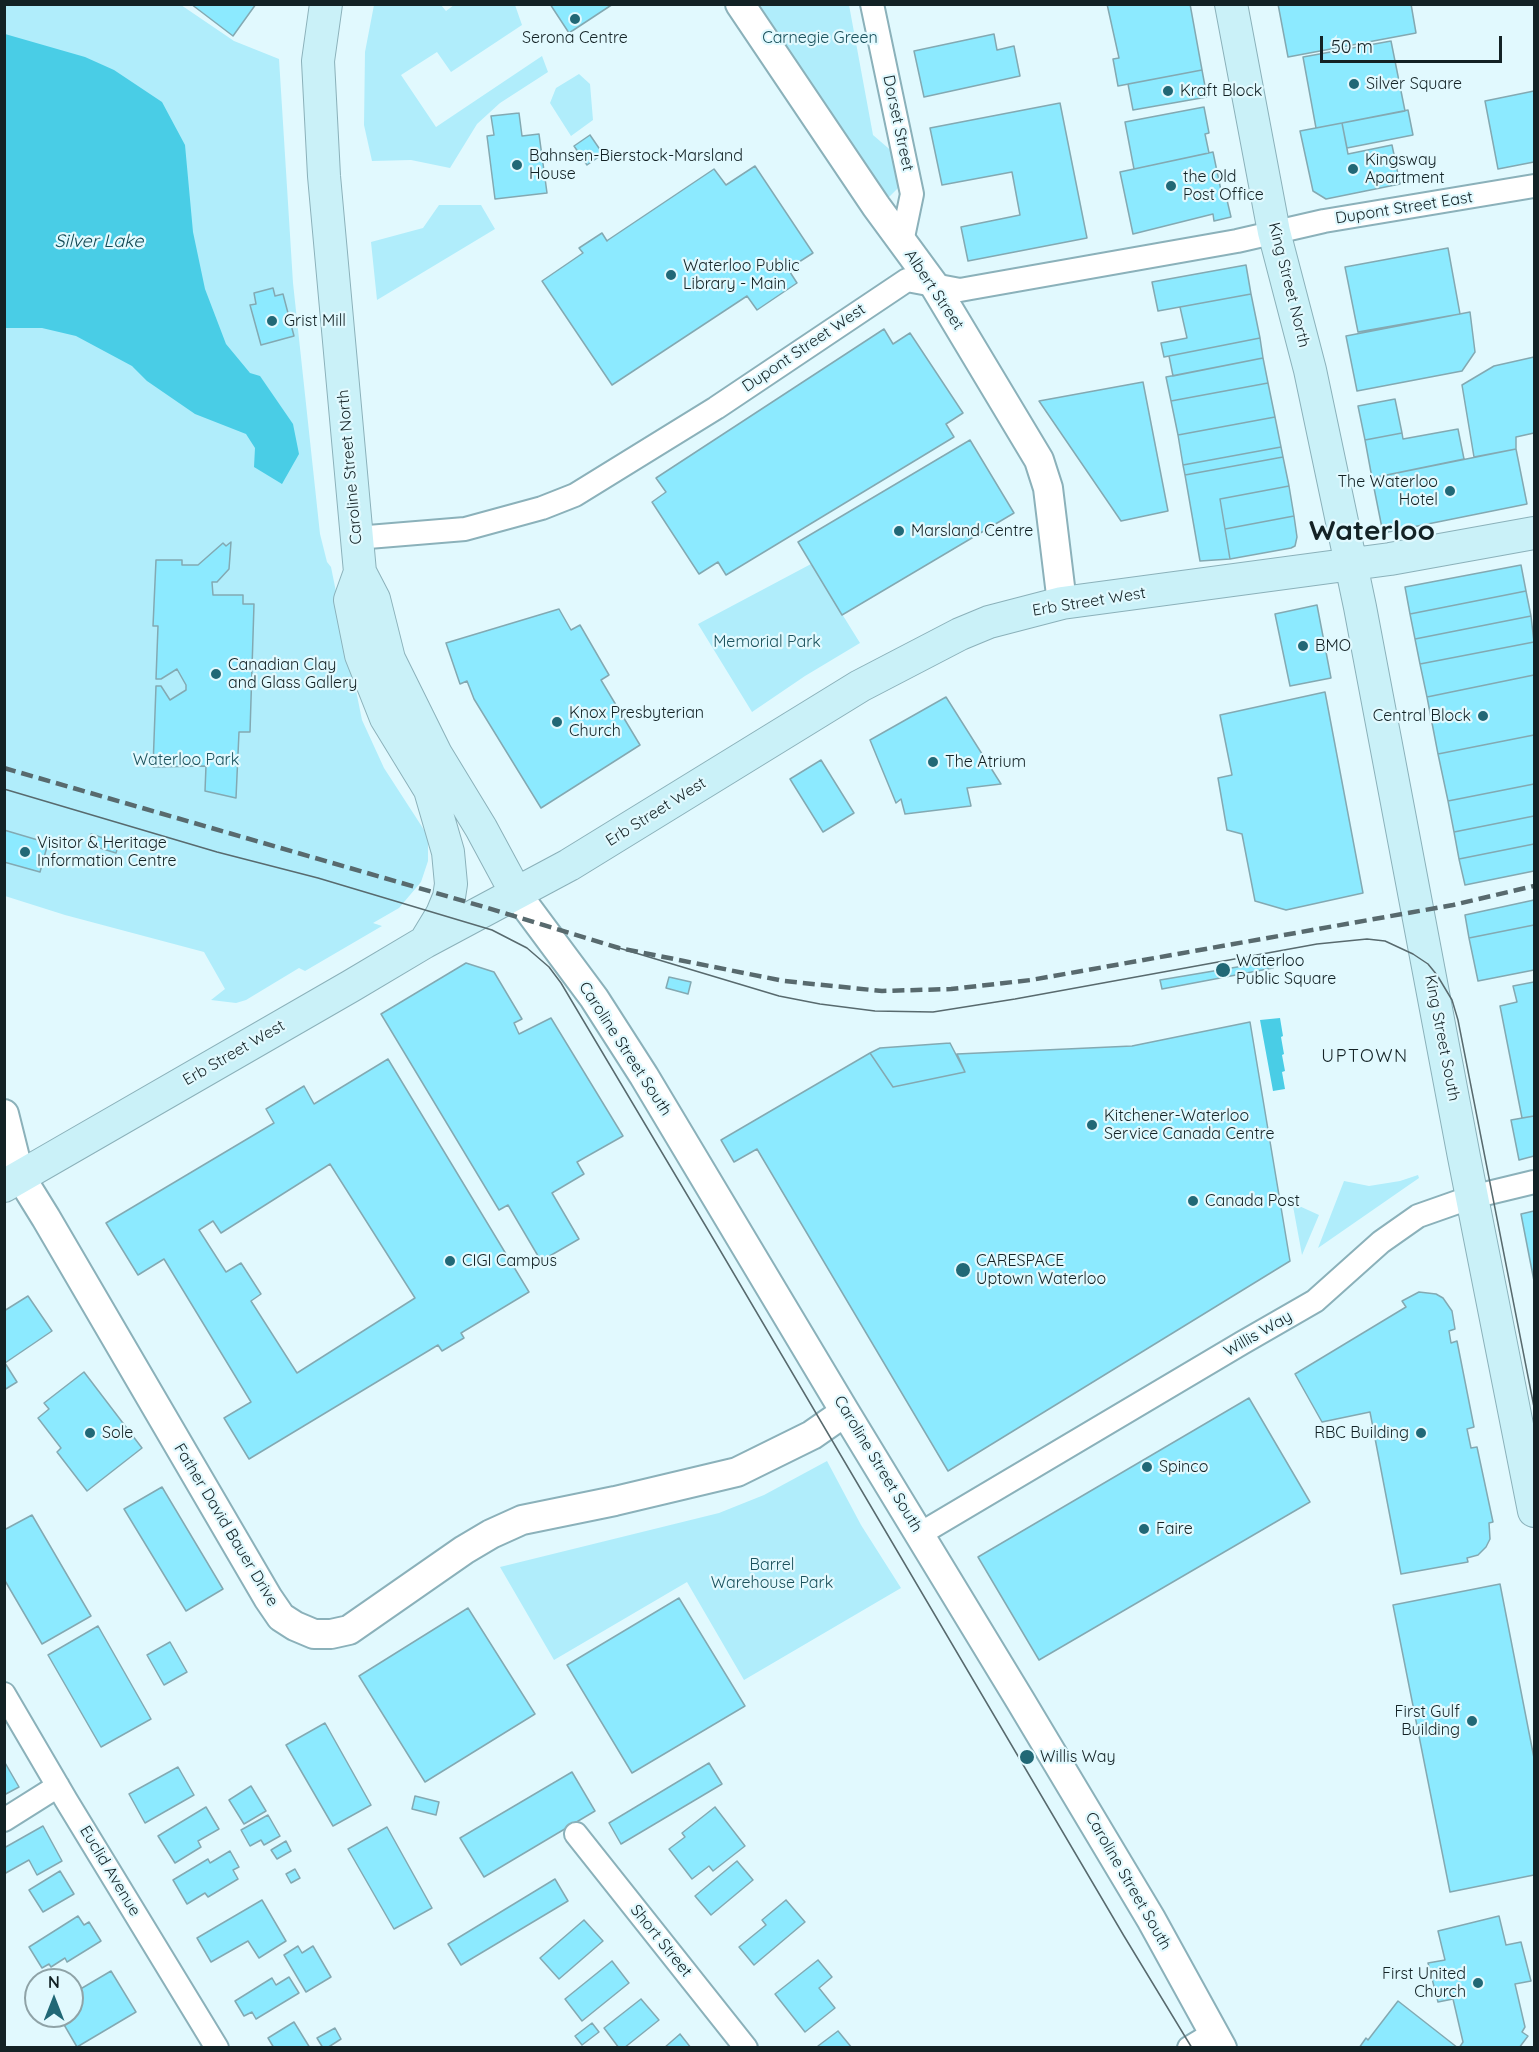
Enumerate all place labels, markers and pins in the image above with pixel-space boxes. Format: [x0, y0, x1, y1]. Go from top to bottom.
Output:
marker: Serona Centre [568, 12, 582, 26]
place label: Serona Centre [522, 28, 628, 48]
place label: Silver Square [1366, 74, 1462, 94]
marker: Silver Square [1347, 77, 1361, 91]
place label: Kraft Block [1180, 81, 1262, 101]
marker: Kraft Block [1161, 84, 1175, 98]
place label: Bahnsen-Bierstock-Marsland House [529, 146, 743, 184]
place label: Kingsway Apartment [1365, 150, 1445, 188]
marker: Bahnsen-Bierstock-Marsland House [510, 158, 524, 172]
marker: Kingsway Apartment [1346, 162, 1360, 176]
place label: the Old Post Office [1183, 167, 1264, 205]
marker: the Old Post Office [1164, 179, 1178, 193]
place label: Waterloo Public Library - Main [683, 256, 799, 294]
marker: Waterloo Public Library - Main [664, 268, 678, 282]
place label: Grist Mill [284, 311, 346, 331]
marker: Grist Mill [265, 314, 279, 328]
place label: The Waterloo Hotel [1337, 472, 1438, 510]
marker: The Waterloo Hotel [1443, 484, 1457, 498]
place label: Marsland Centre [911, 521, 1033, 541]
marker: Marsland Centre [892, 524, 906, 538]
place label: BMO [1315, 636, 1351, 656]
marker: BMO [1296, 639, 1310, 653]
place label: Canadian Clay and Glass Gallery [228, 655, 357, 693]
marker: Canadian Clay and Glass Gallery [209, 667, 223, 681]
place label: Knox Presbyterian Church [569, 703, 704, 741]
place label: Central Block [1373, 706, 1471, 726]
marker: Central Block [1476, 709, 1490, 723]
marker: Knox Presbyterian Church [550, 715, 564, 729]
place label: The Atrium [945, 752, 1026, 772]
marker: The Atrium [926, 755, 940, 769]
place label: Visitor & Heritage Information Centre [37, 833, 177, 871]
marker: Visitor & Heritage Information Centre [18, 845, 32, 859]
place label: Waterloo Public Square [1236, 951, 1336, 989]
marker: Waterloo Public Square [1214, 961, 1232, 979]
place label: Kitchener-Waterloo Service Canada Centre [1104, 1106, 1274, 1144]
marker: Kitchener-Waterloo Service Canada Centre [1085, 1118, 1099, 1132]
place label: Canada Post [1205, 1191, 1300, 1211]
marker: Canada Post [1186, 1194, 1200, 1208]
place label: CIGI Campus [462, 1251, 557, 1271]
place label: CARESPACE Uptown Waterloo [976, 1251, 1106, 1289]
marker: CIGI Campus [443, 1254, 457, 1268]
marker: CARESPACE Uptown Waterloo [954, 1261, 972, 1279]
place label: Sole [102, 1423, 133, 1443]
place label: RBC Building [1314, 1423, 1409, 1443]
marker: Sole [83, 1426, 97, 1440]
marker: RBC Building [1414, 1426, 1428, 1440]
place label: Spinco [1159, 1457, 1208, 1477]
marker: Spinco [1140, 1460, 1154, 1474]
place label: Faire [1156, 1519, 1193, 1539]
marker: Faire [1137, 1522, 1151, 1536]
place label: First Gulf Building [1394, 1702, 1460, 1740]
marker: First Gulf Building [1465, 1714, 1479, 1728]
place label: Willis Way [1040, 1747, 1116, 1767]
marker: Willis Way [1018, 1748, 1036, 1766]
place label: First United Church [1382, 1964, 1466, 2002]
marker: First United Church [1471, 1976, 1485, 1990]

